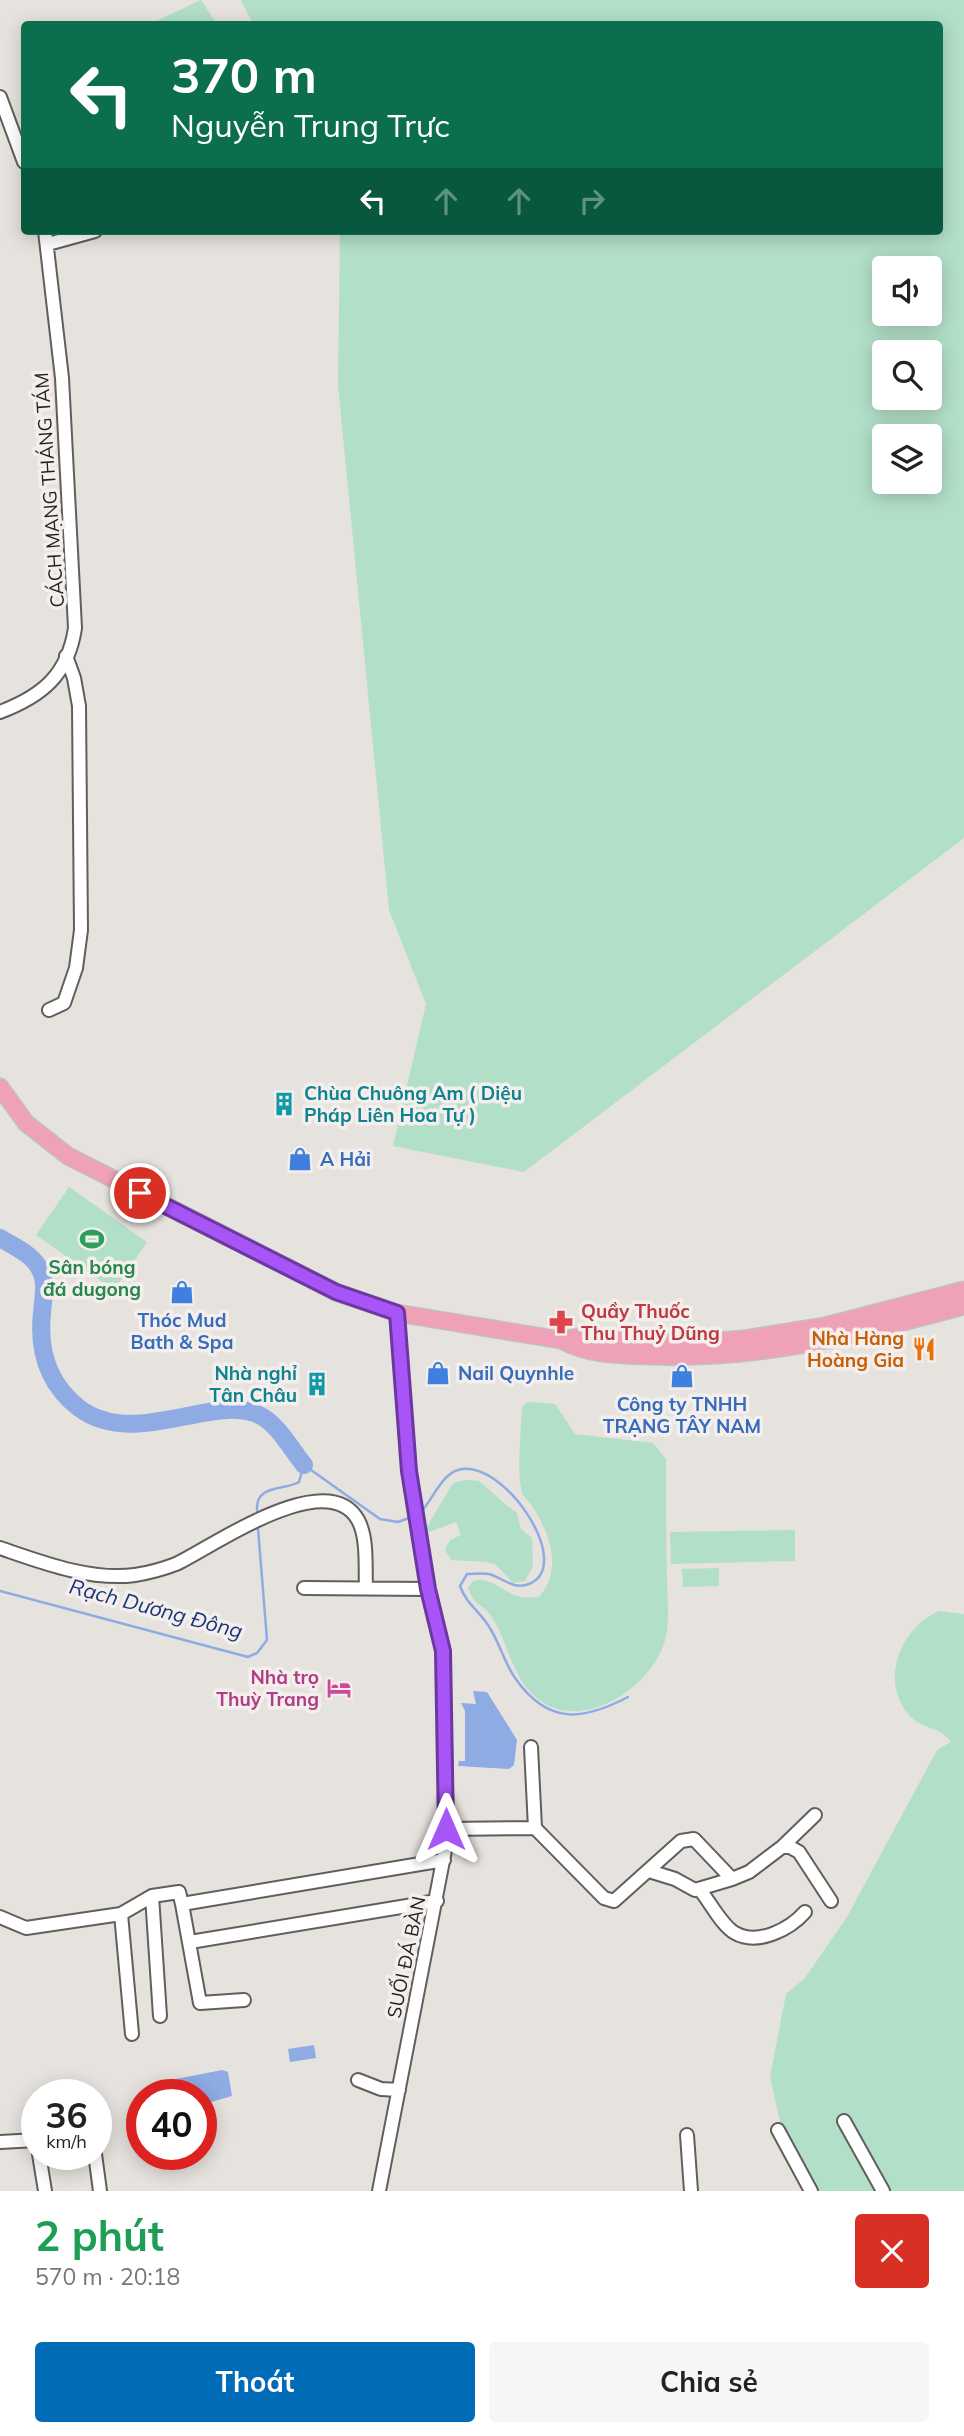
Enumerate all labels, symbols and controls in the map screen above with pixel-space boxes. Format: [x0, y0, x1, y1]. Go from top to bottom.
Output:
text: 370 m [171, 44, 317, 105]
icon: left [56, 49, 147, 140]
text: Nguyễn Trung Trực [171, 105, 450, 145]
icon: left [354, 182, 392, 220]
icon: ahead [427, 182, 465, 220]
icon: ahead [500, 182, 538, 220]
icon: right [573, 182, 611, 220]
map controls [872, 256, 942, 494]
button: sound [872, 256, 942, 326]
button: search [872, 340, 942, 410]
street label: CÁCH MẠNG THÁNG TÁM [29, 372, 69, 608]
button: layers [872, 424, 942, 494]
place label: Chùa Chuông Am ( Diệu Pháp Liên Hoa Tự ) [304, 1081, 522, 1127]
building icon: Chùa Chuông Am ( Diệu Pháp Liên Hoa Tự ) [270, 1090, 298, 1118]
shop icon: A Hải [286, 1145, 314, 1173]
place label: A Hải [320, 1147, 371, 1171]
pin [110, 1163, 170, 1223]
icon: arrive [121, 1174, 159, 1212]
sports icon: Sân bóng đá dugong [78, 1225, 106, 1253]
place label: Sân bóng đá dugong [43, 1255, 141, 1301]
shop icon: Thóc Mud Bath & Spa [168, 1278, 196, 1306]
place label: Quầy Thuốc Thu Thuỷ Dũng [581, 1299, 720, 1345]
place label: Thóc Mud Bath & Spa [131, 1308, 233, 1354]
pharmacy icon: Quầy Thuốc Thu Thuỷ Dũng [547, 1308, 575, 1336]
place label: Nhà Hàng Hoàng Gia [807, 1326, 904, 1372]
restaurant icon: Nhà Hàng Hoàng Gia [910, 1335, 938, 1363]
shop icon: Nail Quynhle [424, 1359, 452, 1387]
place label: Nhà nghỉ Tân Châu [209, 1361, 297, 1407]
place label: Nail Quynhle [458, 1361, 574, 1385]
shop icon: Công ty TNHH TRẠNG TÂY NAM [668, 1362, 696, 1390]
building icon: Nhà nghỉ Tân Châu [303, 1370, 331, 1398]
place label: Công ty TNHH TRẠNG TÂY NAM [603, 1392, 761, 1438]
water label: Rạch Dương Đông [67, 1572, 246, 1644]
place label: Nhà trọ Thuỳ Trang [216, 1665, 319, 1711]
hotel icon: Nhà trọ Thuỳ Trang [325, 1674, 353, 1702]
position arrow [409, 1792, 483, 1866]
street label: SUỐI ĐÁ BÀN [380, 1894, 431, 2020]
speed limit sign: 40 [126, 2079, 217, 2170]
text: 36 [45, 2093, 88, 2137]
text: km/h [46, 2130, 87, 2153]
text: 2 phút [35, 2209, 164, 2262]
button: close [855, 2214, 929, 2288]
text: 570 m · 20:18 [35, 2262, 180, 2291]
button: Thoát [35, 2342, 475, 2422]
button: Chia sẻ [489, 2342, 929, 2422]

